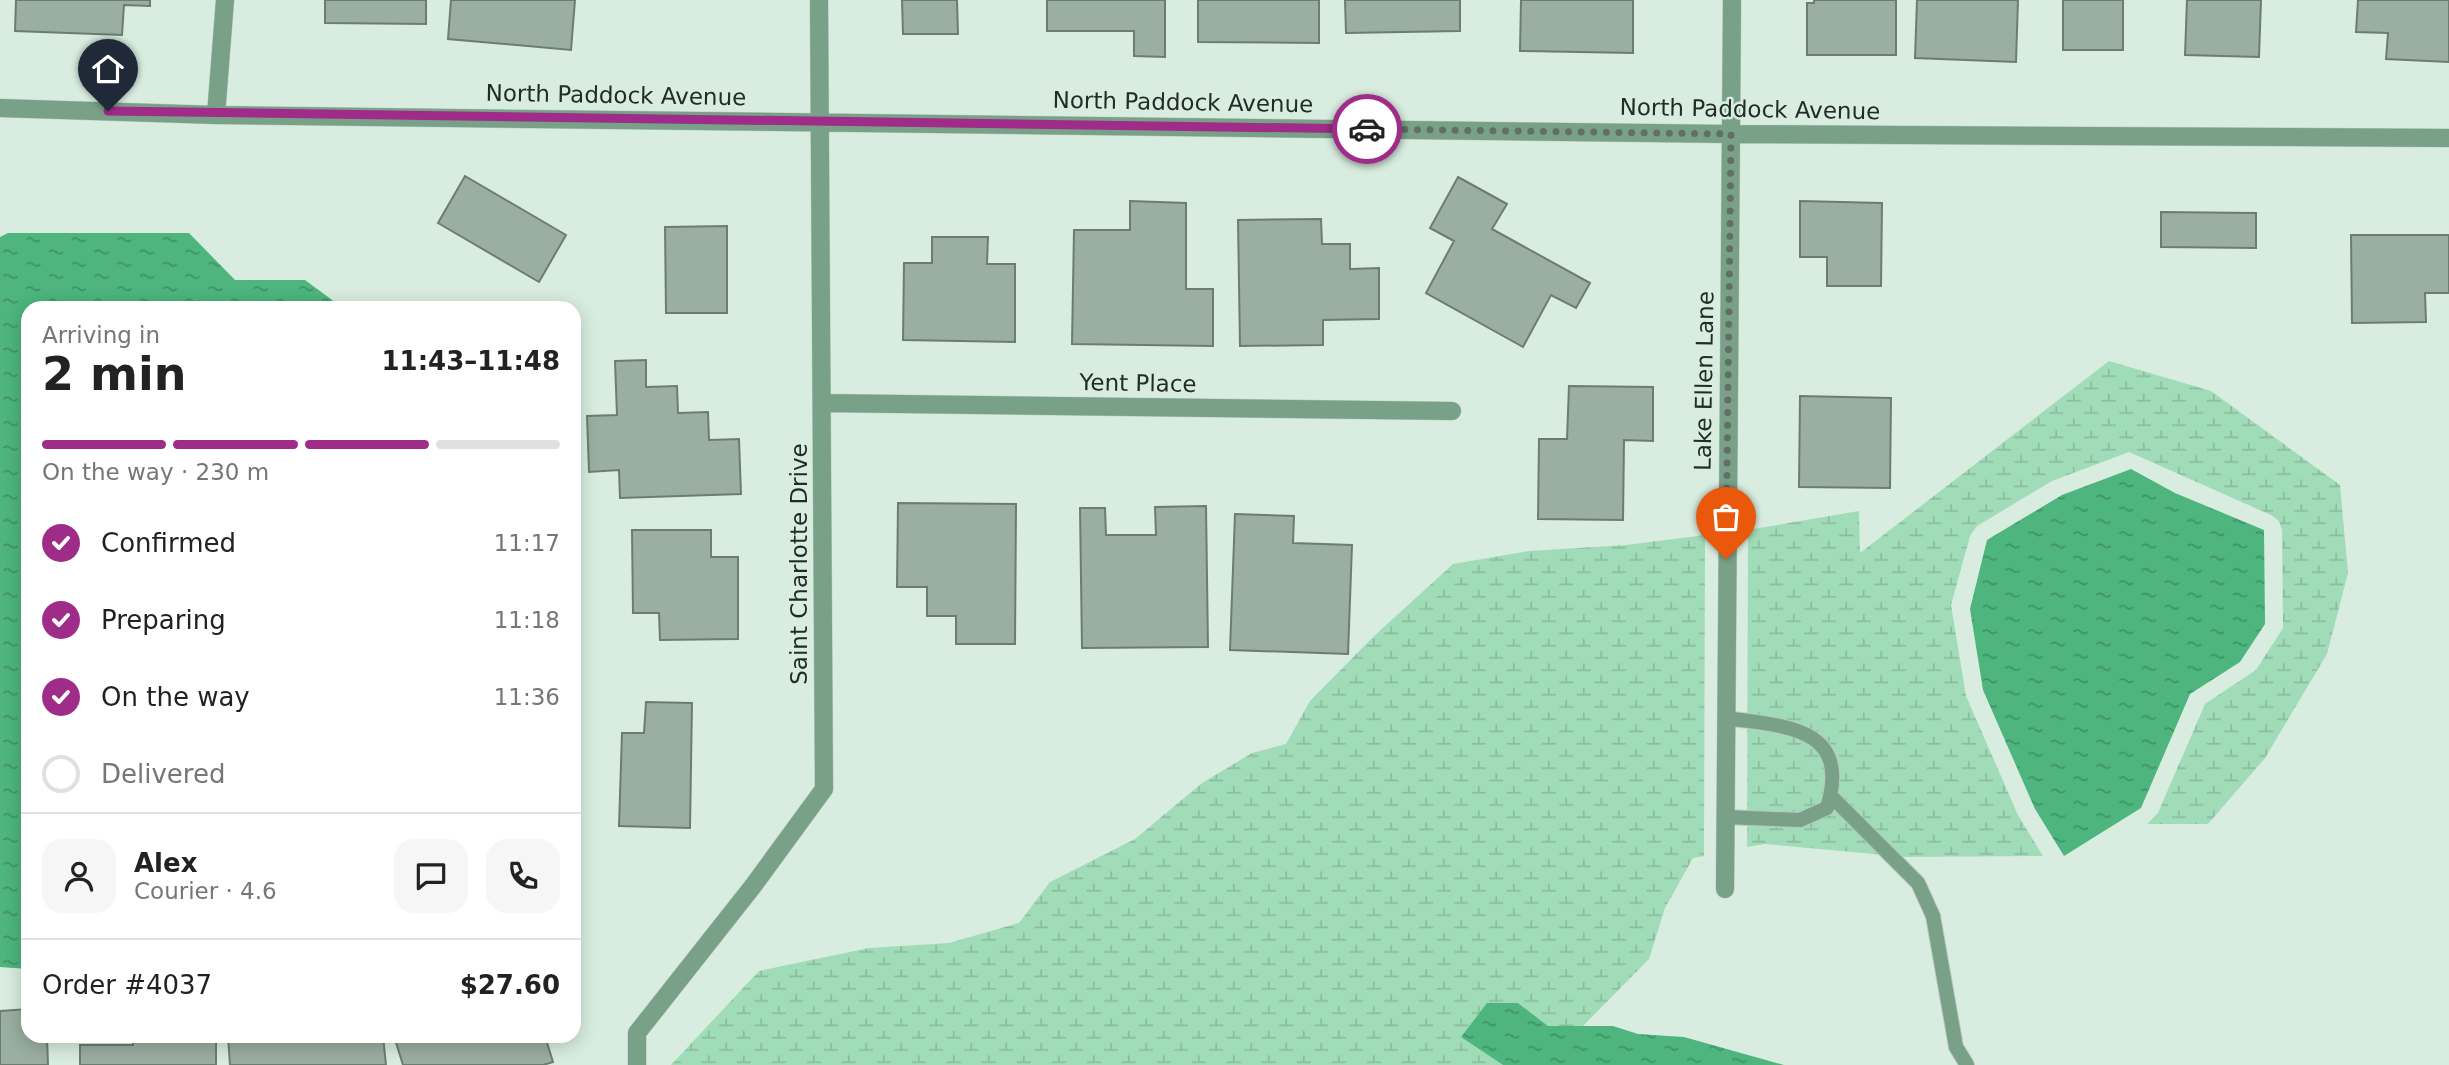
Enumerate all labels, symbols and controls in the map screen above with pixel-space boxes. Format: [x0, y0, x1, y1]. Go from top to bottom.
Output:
pin [78, 39, 138, 111]
icon: home [89, 50, 127, 88]
street label: North Paddock Avenue [486, 80, 746, 110]
street label: North Paddock Avenue [1053, 87, 1313, 117]
courier [1332, 94, 1402, 164]
street label: North Paddock Avenue [1620, 94, 1880, 124]
icon: car [1348, 110, 1386, 148]
street label: Lake Ellen Lane [1689, 291, 1719, 471]
text: Arriving in [42, 322, 160, 348]
text: 11:43–11:48 [381, 346, 560, 376]
text: 2 min [42, 347, 186, 401]
street label: Yent Place [1078, 369, 1197, 397]
street label: Saint Charlotte Drive [786, 443, 812, 685]
text: On the way · 230 m [42, 459, 269, 485]
pin [1696, 487, 1756, 559]
icon: bag [1707, 498, 1745, 536]
icon: check [42, 524, 80, 562]
text: Confirmed [101, 528, 236, 558]
text: 11:17 [494, 530, 560, 556]
icon: check [42, 601, 80, 639]
text: Preparing [101, 605, 226, 635]
text: 11:18 [494, 607, 560, 633]
icon: check [42, 678, 80, 716]
text: On the way [101, 682, 250, 712]
text: 11:36 [494, 684, 560, 710]
text: Delivered [101, 759, 225, 789]
button: person [42, 839, 116, 913]
button: chat [394, 839, 468, 913]
button: phone [486, 839, 560, 913]
text: Alex [134, 848, 197, 878]
text: Courier · 4.6 [134, 878, 277, 904]
text: Order #4037 [42, 970, 212, 1000]
text: $27.60 [460, 970, 560, 1000]

